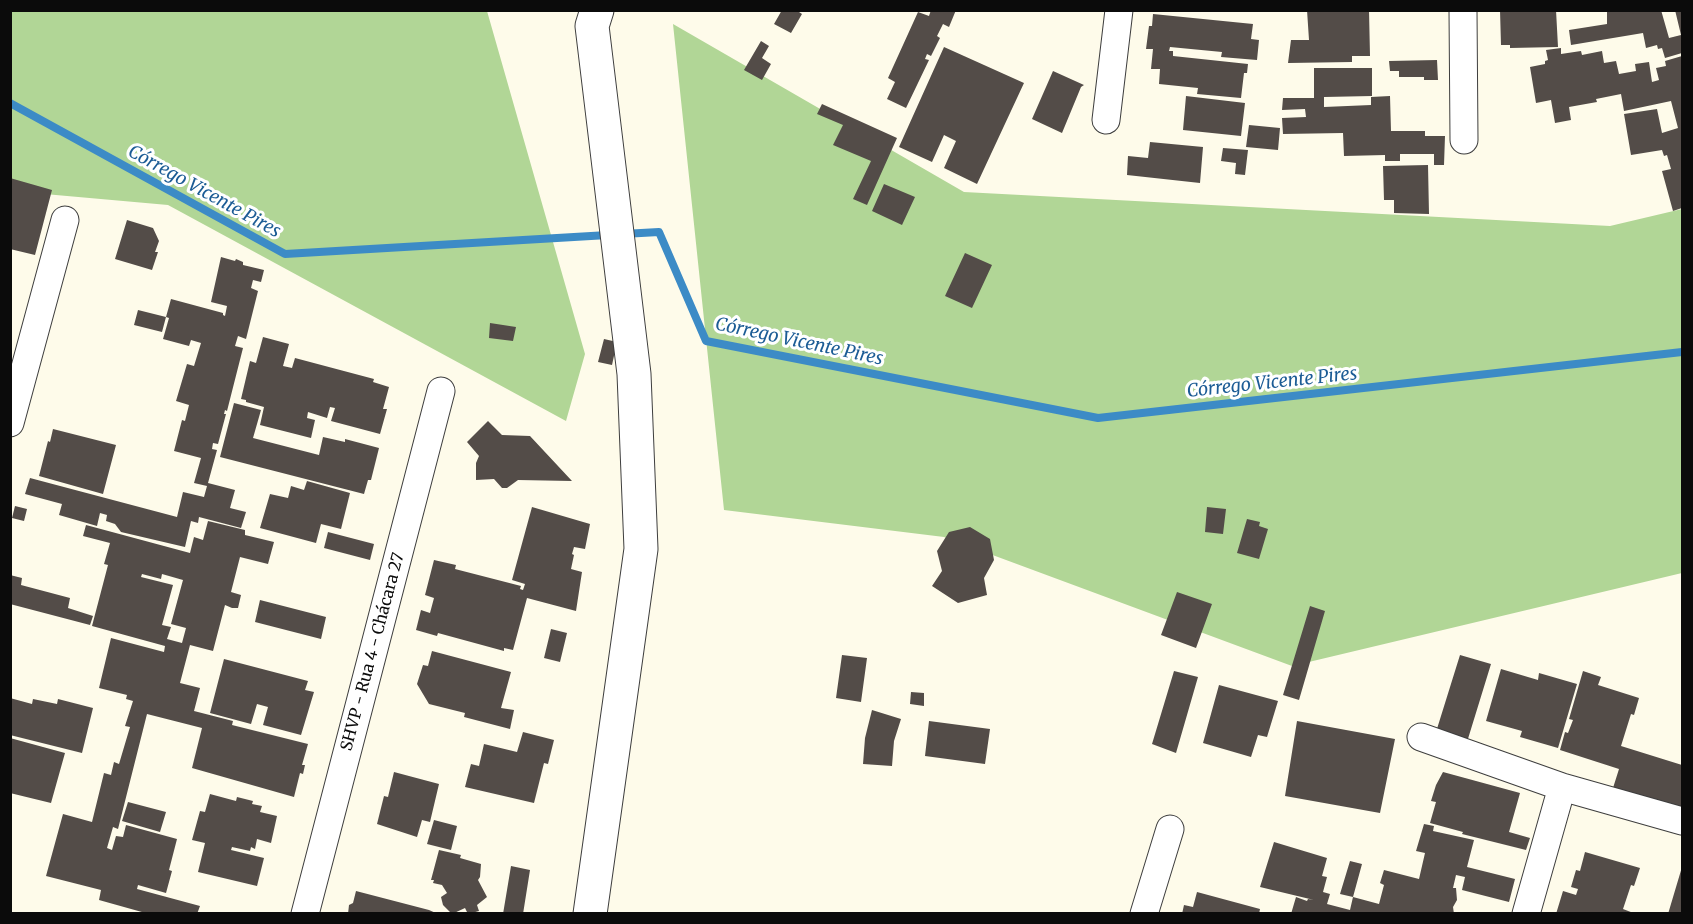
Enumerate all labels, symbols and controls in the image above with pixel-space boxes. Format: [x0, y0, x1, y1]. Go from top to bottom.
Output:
water label: Córrego Vicente Pires [124, 141, 284, 243]
water label: Córrego Vicente Pires [713, 314, 885, 370]
water label: Córrego Vicente Pires [1186, 363, 1358, 403]
street label: SHVP - Rua 4 - Chácara 27 [337, 551, 409, 753]

